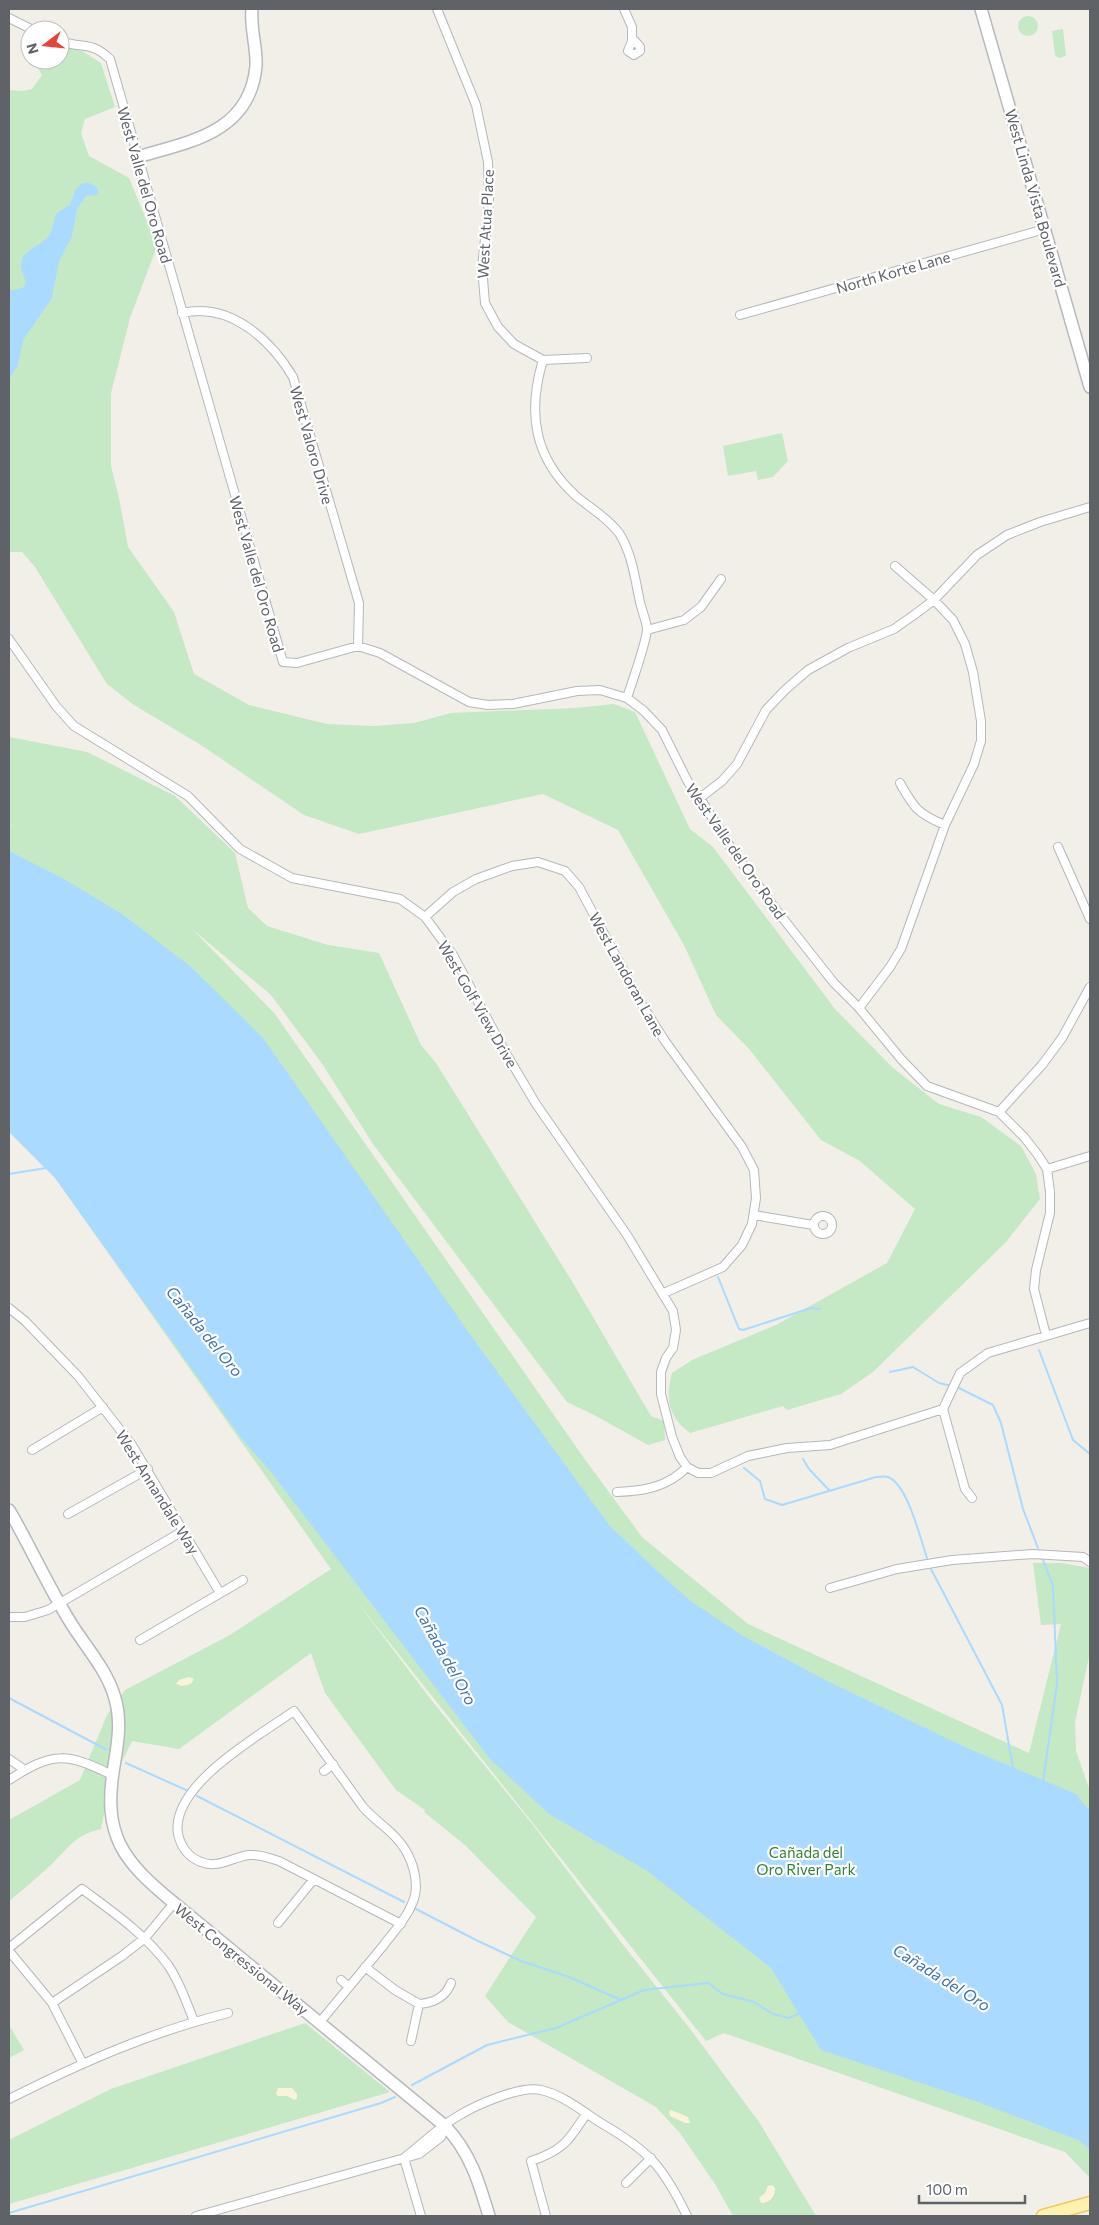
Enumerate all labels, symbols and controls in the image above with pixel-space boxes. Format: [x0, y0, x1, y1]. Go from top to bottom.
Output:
north arrow [20, 20, 70, 70]
text: N [22, 41, 42, 56]
street label: West Valle del Oro Road [114, 105, 176, 265]
street label: West Linda Vista Boulevard [1002, 107, 1070, 289]
street label: West Atua Place [473, 169, 497, 279]
street label: North Korte Lane [834, 247, 952, 297]
street label: West Valoro Drive [287, 384, 337, 506]
street label: West Valle del Oro Road [226, 494, 288, 654]
street label: West Valle del Oro Road [682, 780, 790, 922]
street label: West Landoran Lane [586, 909, 669, 1039]
street label: West Golf View Drive [434, 937, 522, 1071]
water label: Cañada del Oro [163, 1282, 247, 1380]
street label: West Annandale Way [112, 1427, 204, 1558]
water label: Cañada del Oro [411, 1602, 481, 1708]
park label: Cañada del Oro River Park [756, 1843, 856, 1878]
street label: West Congressional Way [171, 1899, 313, 2019]
water label: Cañada del Oro [890, 1940, 994, 2014]
scale bar [919, 2172, 1025, 2204]
text: 100 m [926, 2180, 968, 2198]

